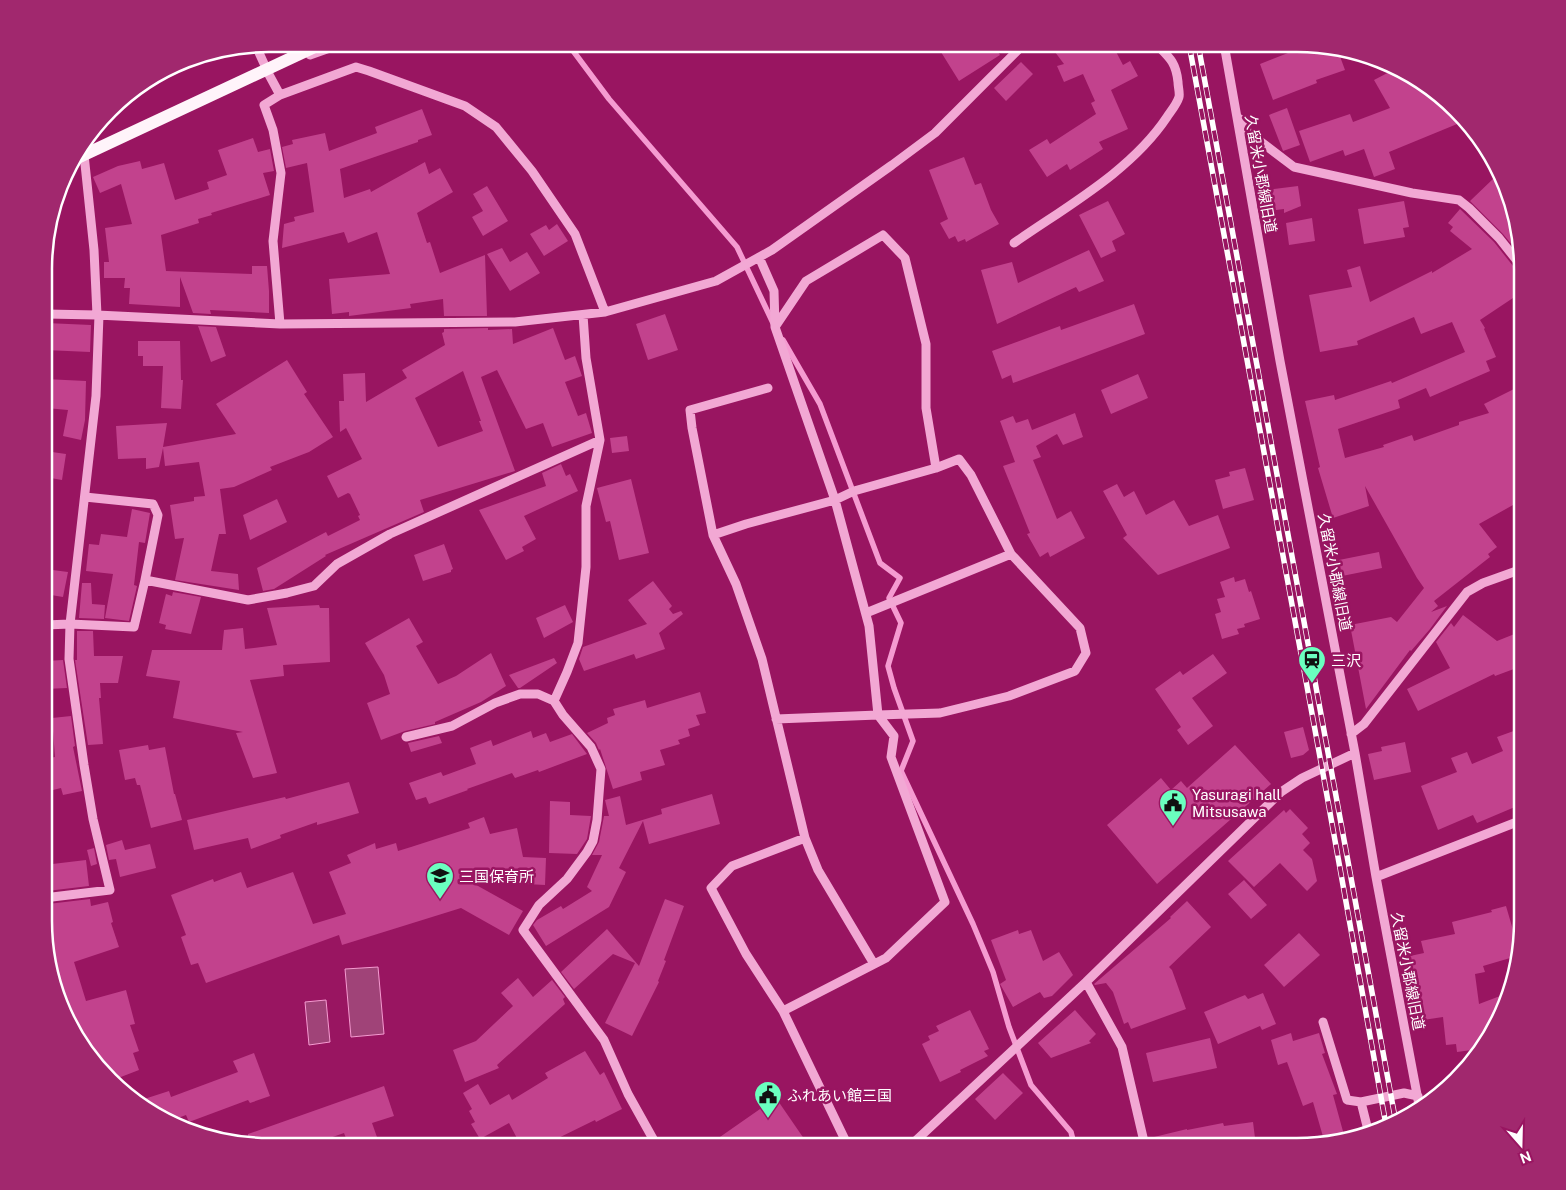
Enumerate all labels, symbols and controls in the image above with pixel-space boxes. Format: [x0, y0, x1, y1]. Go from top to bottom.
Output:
street label: 久留米小郡線旧道 [1242, 113, 1280, 235]
street label: 久留米小郡線旧道 [1315, 511, 1355, 633]
station icon: 三沢 [1297, 645, 1327, 684]
place label: 三沢 [1331, 652, 1361, 669]
place label: Yasuragi hall Mitsusawa [1192, 786, 1281, 820]
public building icon: Yasuragi hall Mitsusawa [1158, 788, 1188, 827]
school or university icon: 三国保育所 [425, 861, 455, 900]
place label: 三国保育所 [459, 868, 534, 885]
street label: 久留米小郡線旧道 [1388, 910, 1428, 1032]
public building icon: ふれあい館三国 [753, 1080, 783, 1119]
place label: ふれあい館三国 [787, 1087, 892, 1104]
north arrow [1496, 1120, 1546, 1170]
text: N [1518, 1148, 1533, 1167]

